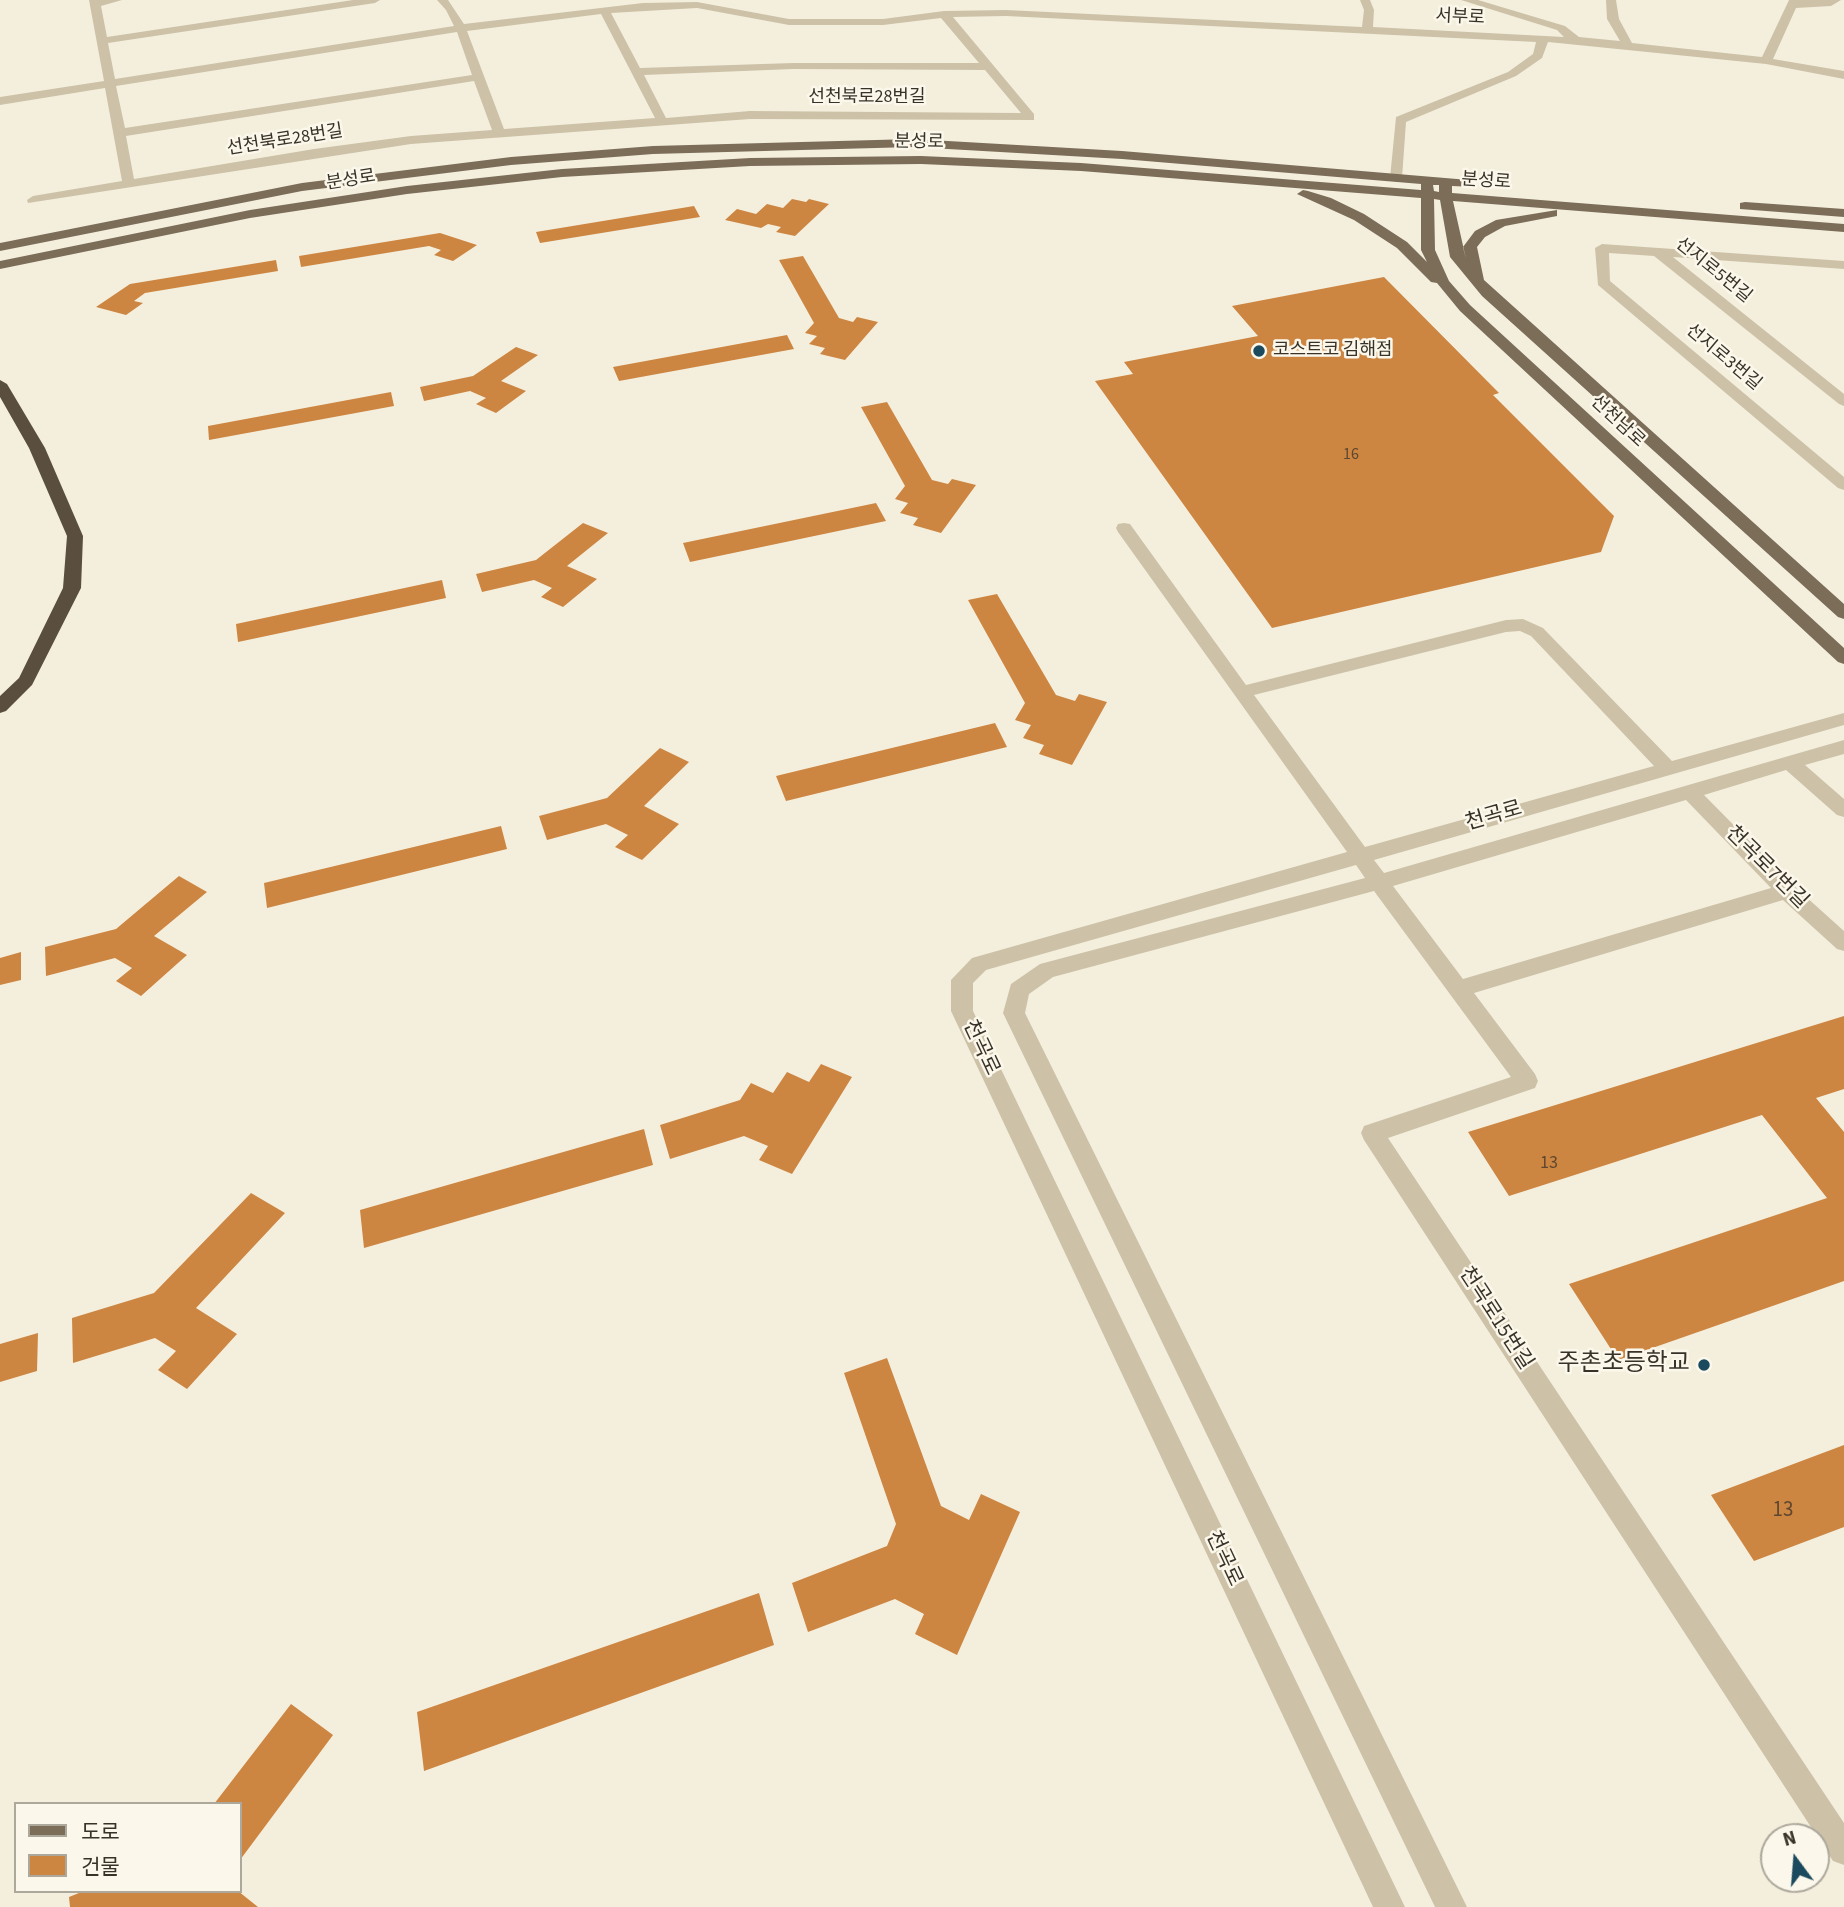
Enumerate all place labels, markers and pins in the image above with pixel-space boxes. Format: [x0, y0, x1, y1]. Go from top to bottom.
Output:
place label: 코스트코 김해점 [1273, 340, 1393, 362]
marker: 코스트코 김해점 [1251, 343, 1267, 359]
place label: 주촌초등학교 [1558, 1351, 1690, 1379]
marker: 주촌초등학교 [1696, 1357, 1712, 1373]

